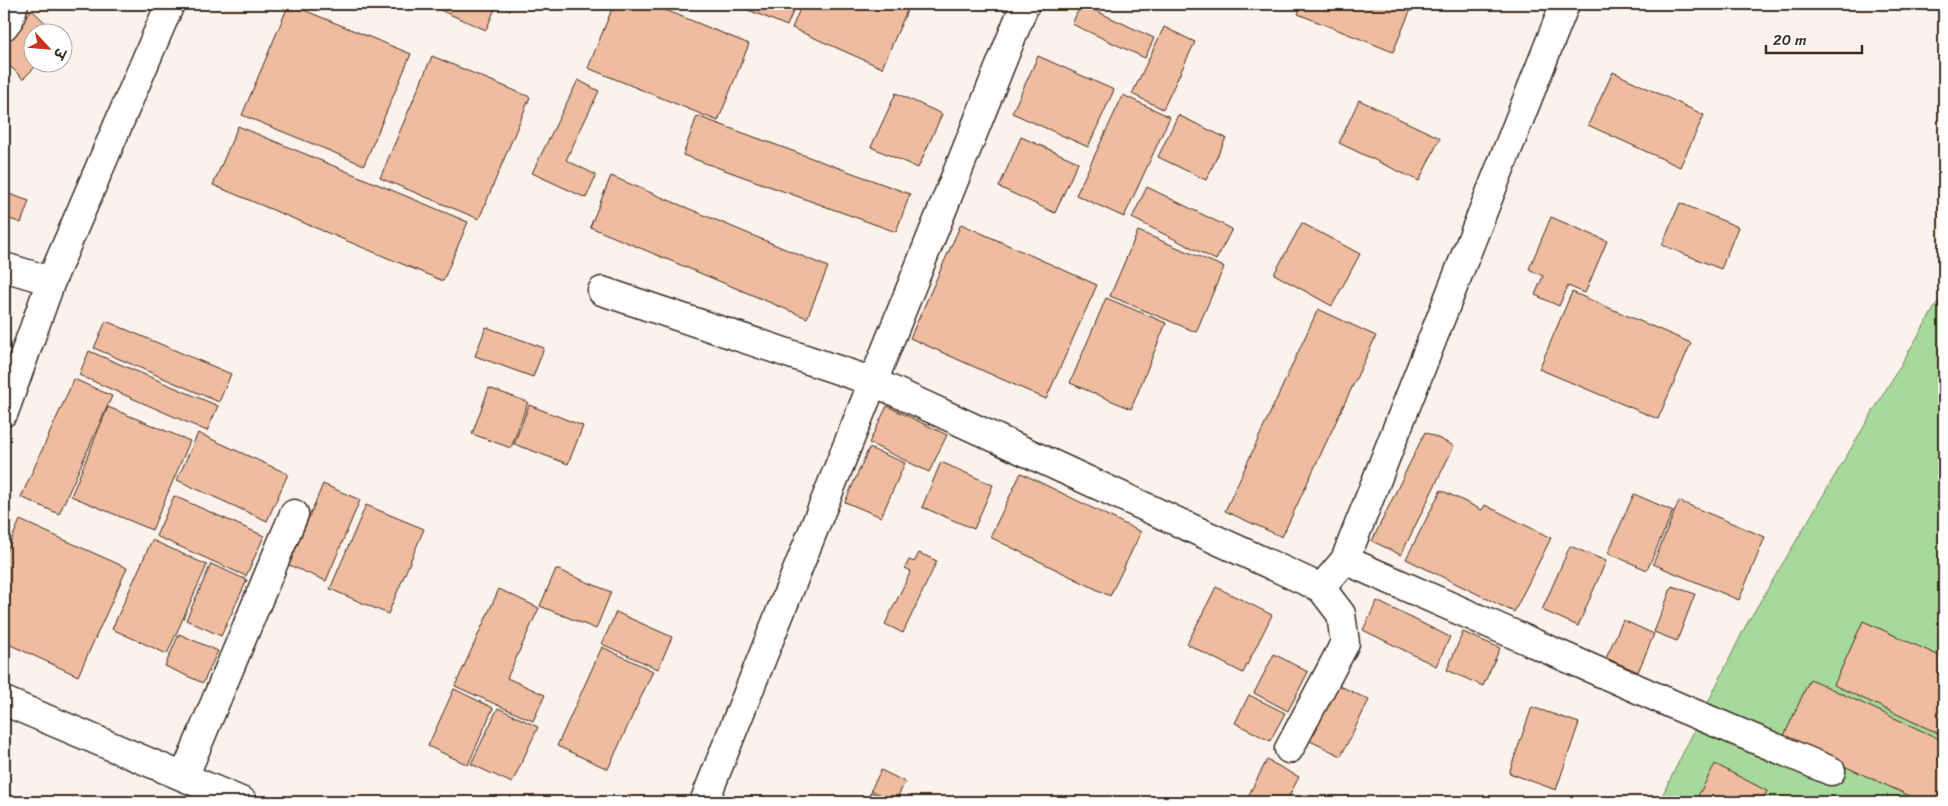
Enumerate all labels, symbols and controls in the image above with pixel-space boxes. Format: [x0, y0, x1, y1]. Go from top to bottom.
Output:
north arrow [22, 22, 72, 72]
scale bar [1766, 22, 1862, 54]
text: 20 m [1773, 27, 1807, 53]
text: उ [45, 42, 73, 65]

